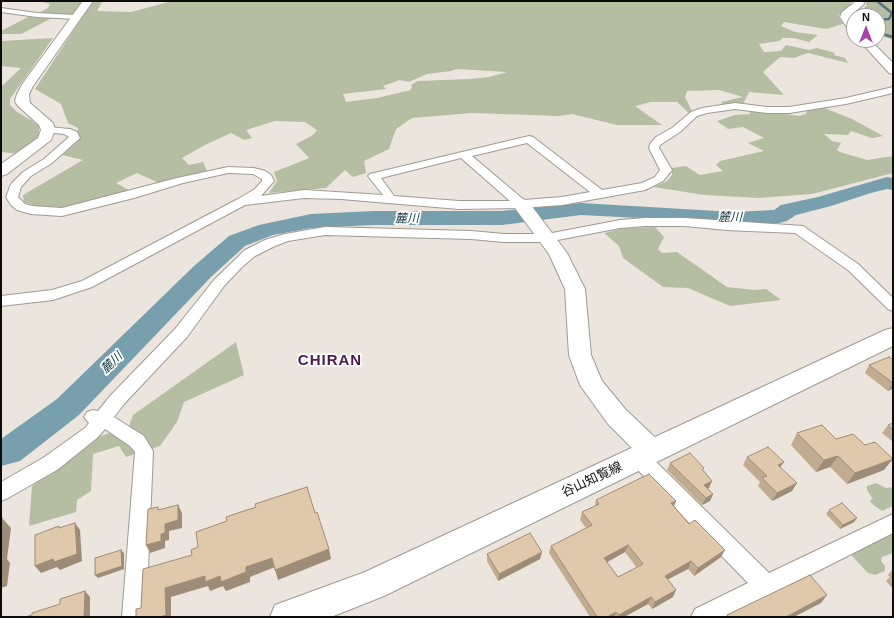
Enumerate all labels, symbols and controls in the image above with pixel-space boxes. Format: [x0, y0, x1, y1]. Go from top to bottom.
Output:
north arrow [846, 8, 886, 48]
text: N [862, 11, 870, 23]
water label: 麓川 [718, 211, 742, 225]
water label: 麓川 [395, 212, 419, 226]
water label: 麓川 [98, 349, 126, 377]
district label: CHIRAN [298, 352, 362, 370]
street label: 谷山知覧線 [559, 459, 625, 501]

